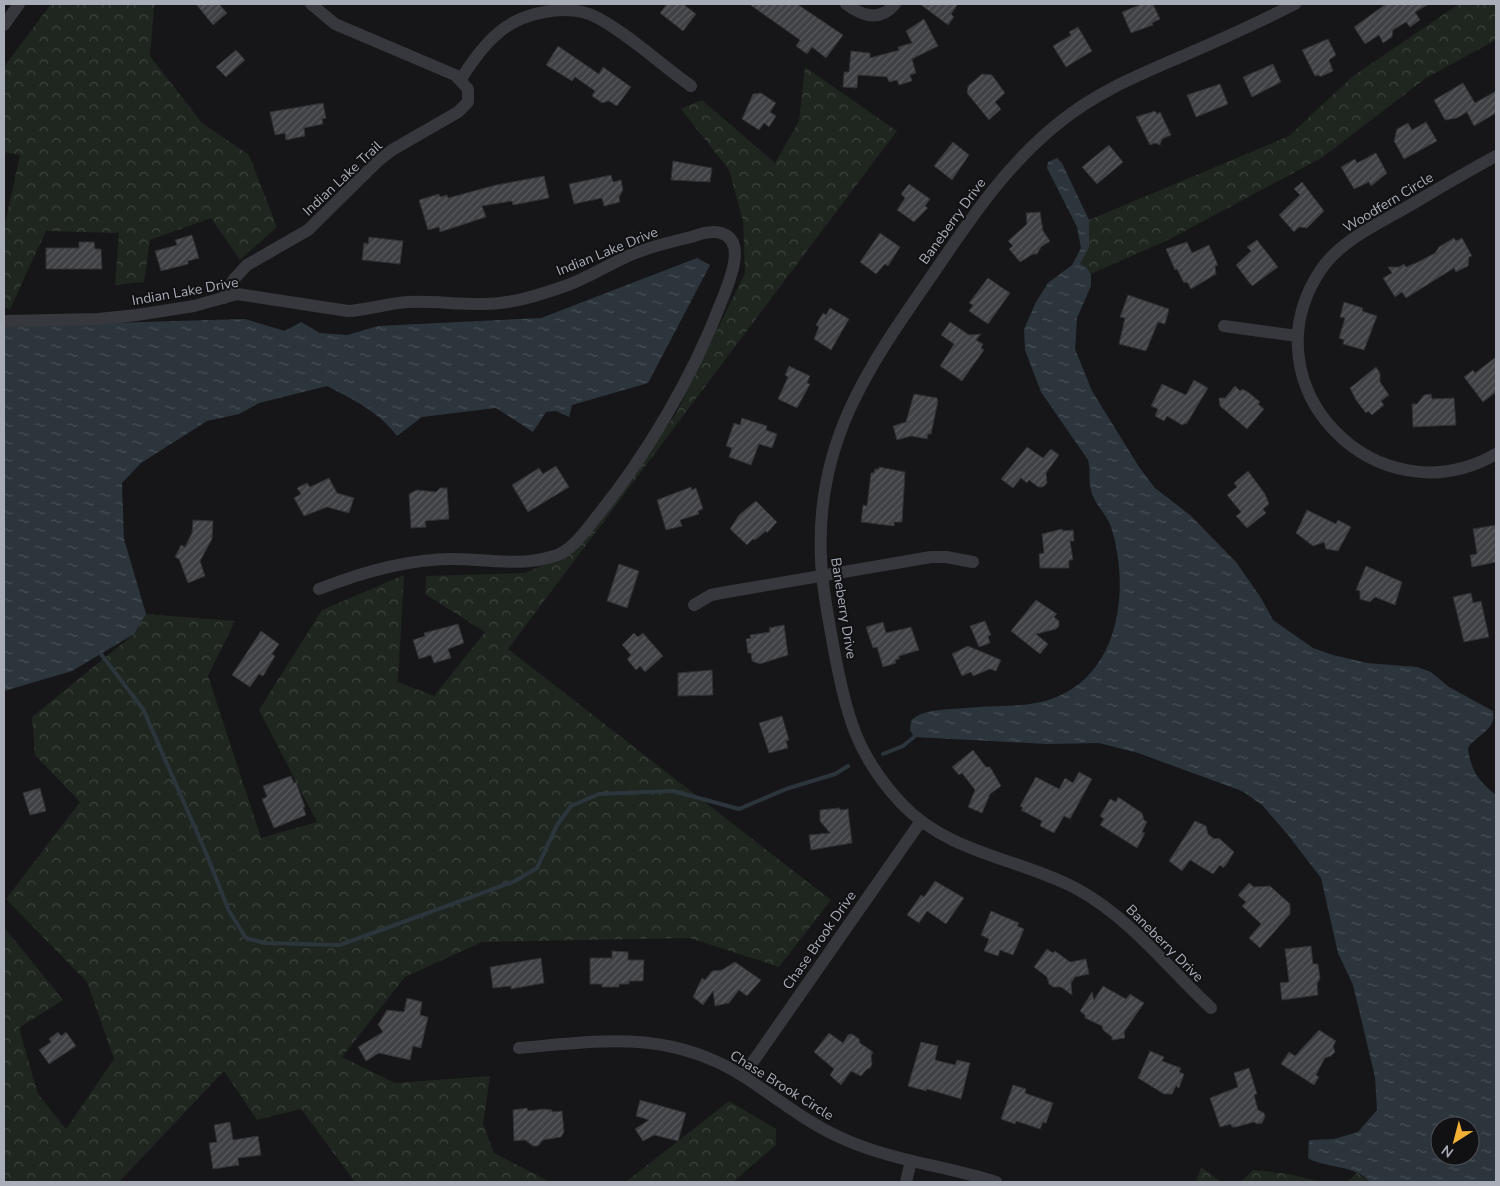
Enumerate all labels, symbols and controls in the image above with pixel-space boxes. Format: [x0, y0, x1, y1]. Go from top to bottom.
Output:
street label: Indian Lake Trail [299, 136, 387, 220]
street label: Woodfern Circle [1339, 168, 1437, 237]
street label: Baneberry Drive [915, 174, 990, 268]
street label: Indian Lake Drive [554, 222, 661, 281]
street label: Indian Lake Drive [130, 273, 240, 310]
street label: Baneberry Drive [826, 556, 861, 660]
street label: Chase Brook Drive [778, 887, 861, 993]
street label: Baneberry Drive [1122, 900, 1208, 986]
street label: Chase Brook Circle [726, 1046, 837, 1125]
north arrow [1430, 1116, 1480, 1166]
text: N [1438, 1140, 1457, 1162]

